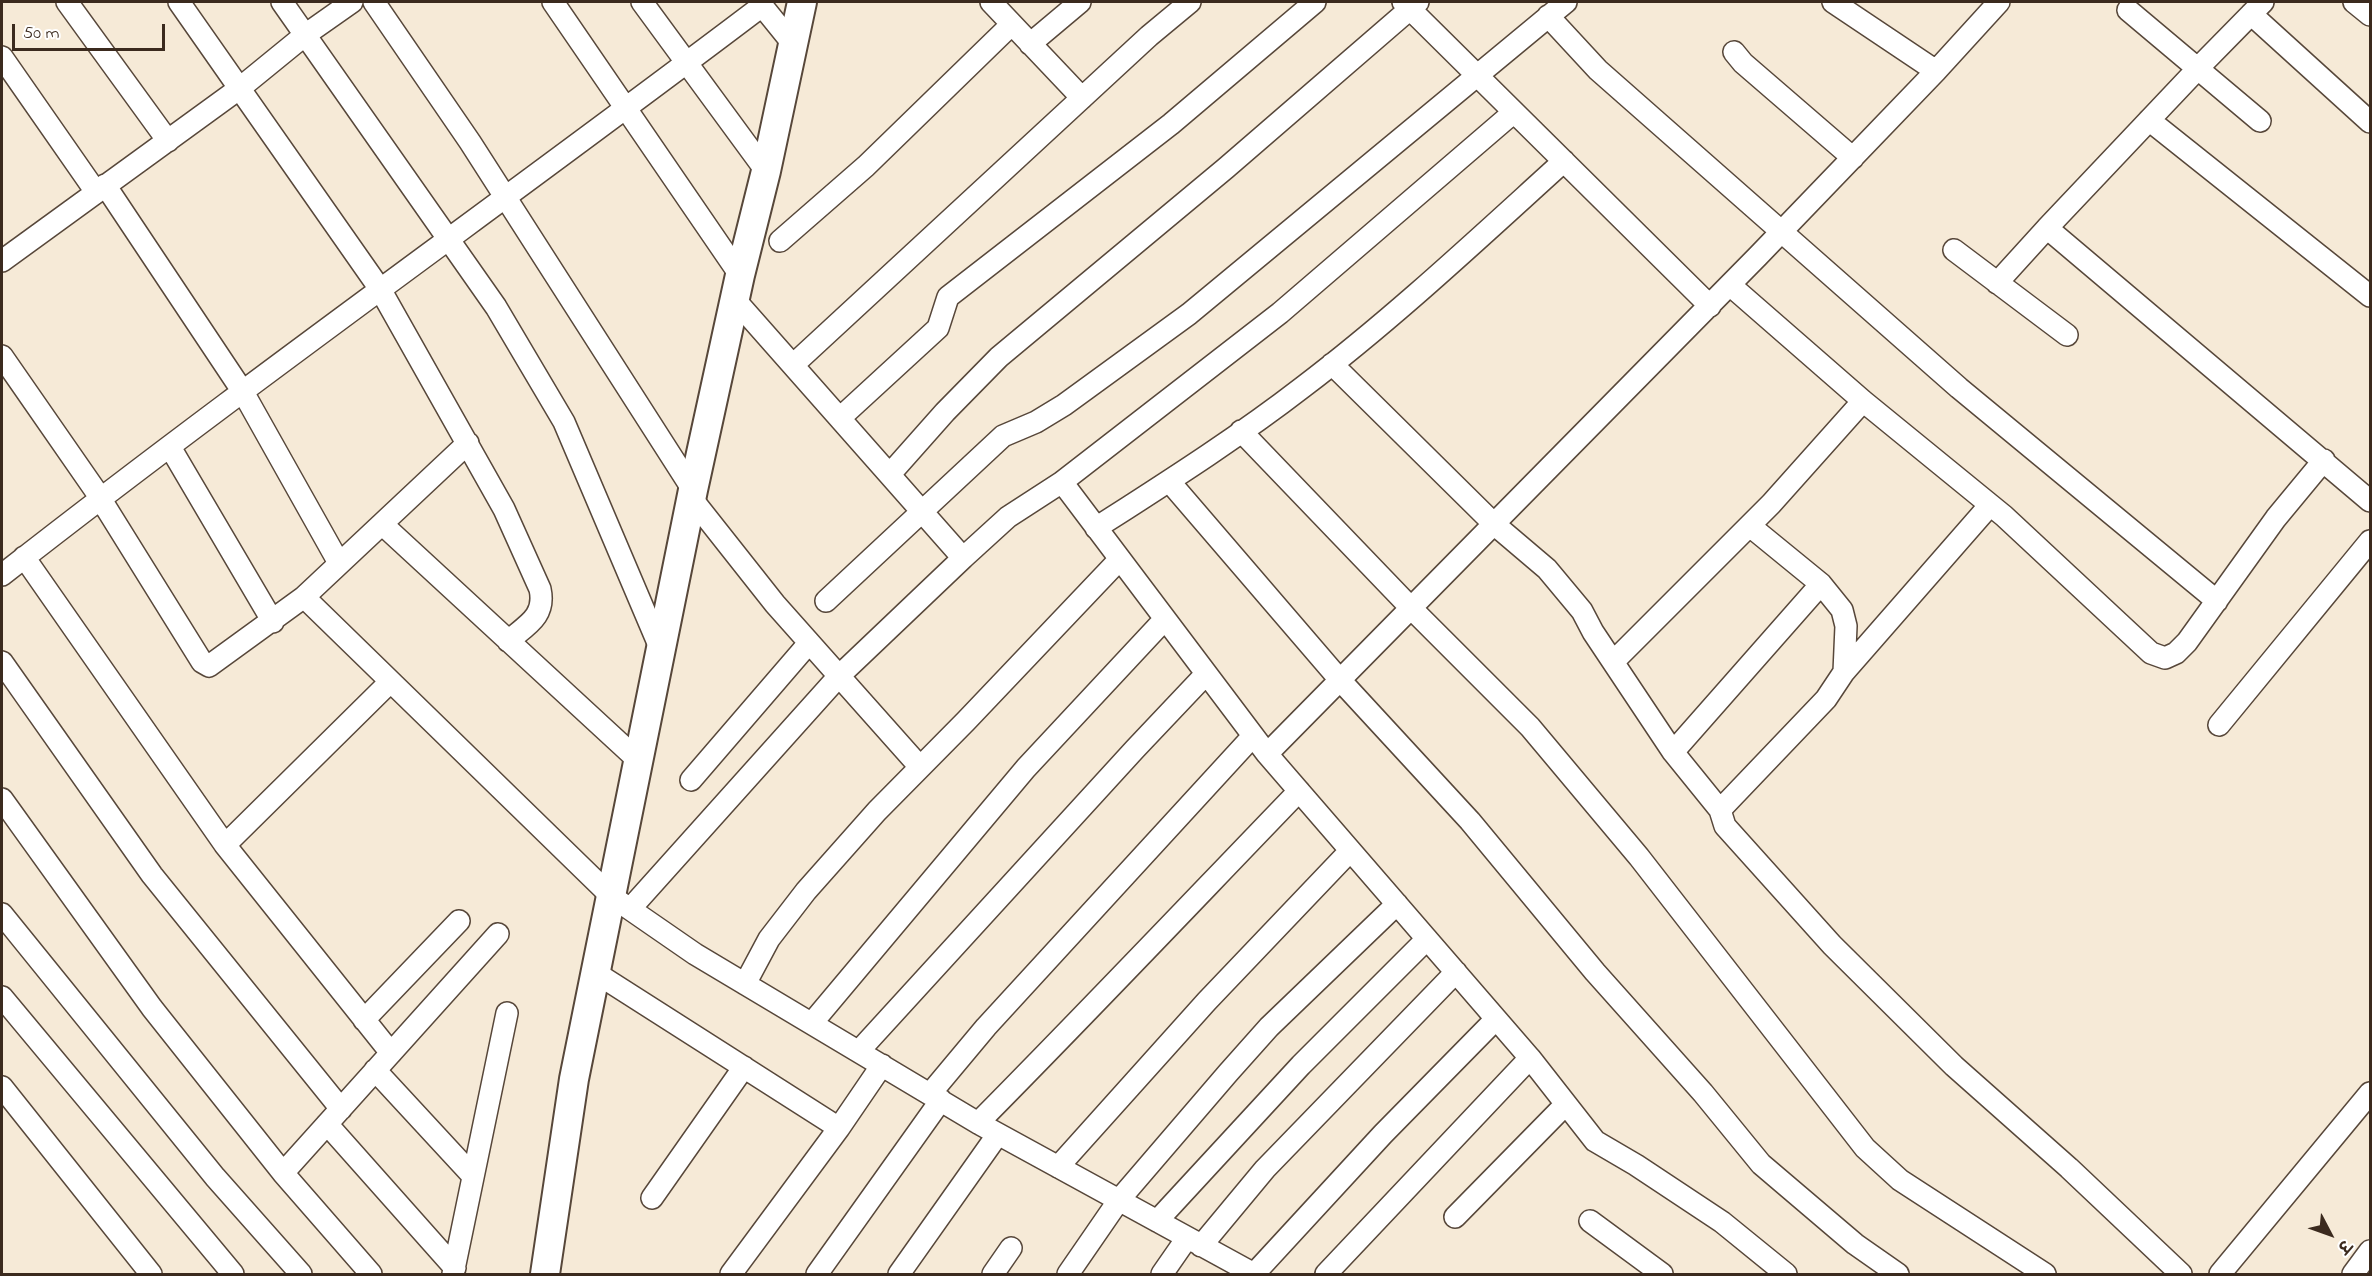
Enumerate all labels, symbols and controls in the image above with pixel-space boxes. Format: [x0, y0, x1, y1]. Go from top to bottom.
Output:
scale bar [15, 12, 168, 50]
text: 50 m [23, 21, 60, 47]
north arrow [2300, 1204, 2360, 1264]
text: उ [2331, 1234, 2356, 1258]

